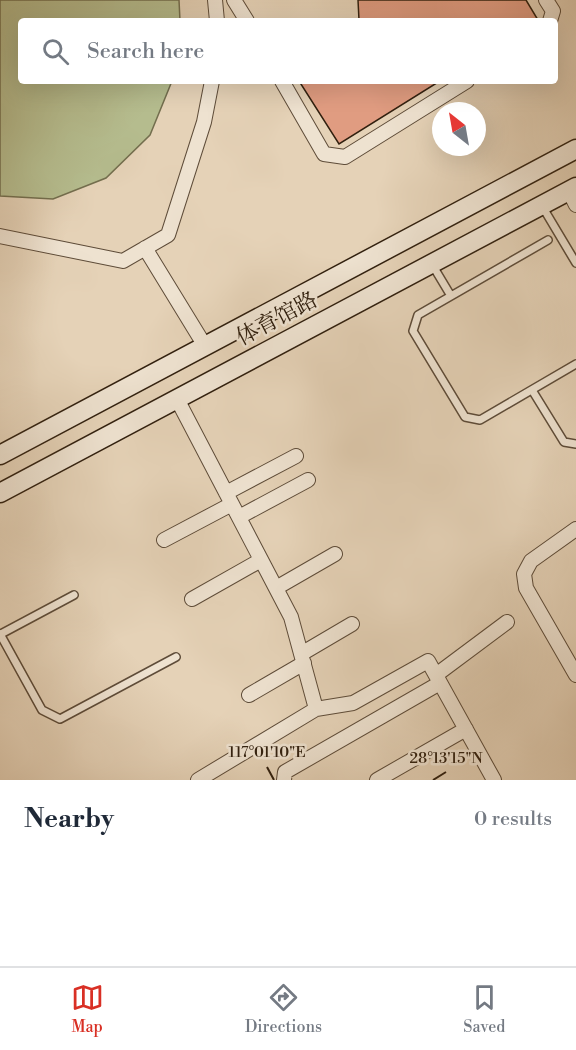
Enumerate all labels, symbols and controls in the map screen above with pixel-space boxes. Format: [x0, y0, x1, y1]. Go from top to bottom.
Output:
search box [18, 18, 558, 84]
icon: search [39, 35, 72, 68]
text: Search here [87, 38, 204, 65]
north arrow [432, 102, 486, 156]
street label: 体育馆路 [232, 286, 322, 352]
text: 117°01'10"E [228, 743, 306, 762]
text: 28°13'15"N [409, 749, 483, 768]
text: Nearby [24, 803, 114, 835]
text: 0 results [474, 807, 552, 832]
tab: Map [71, 981, 104, 1037]
tab: Directions [245, 981, 322, 1037]
tab: Saved [463, 981, 505, 1037]

